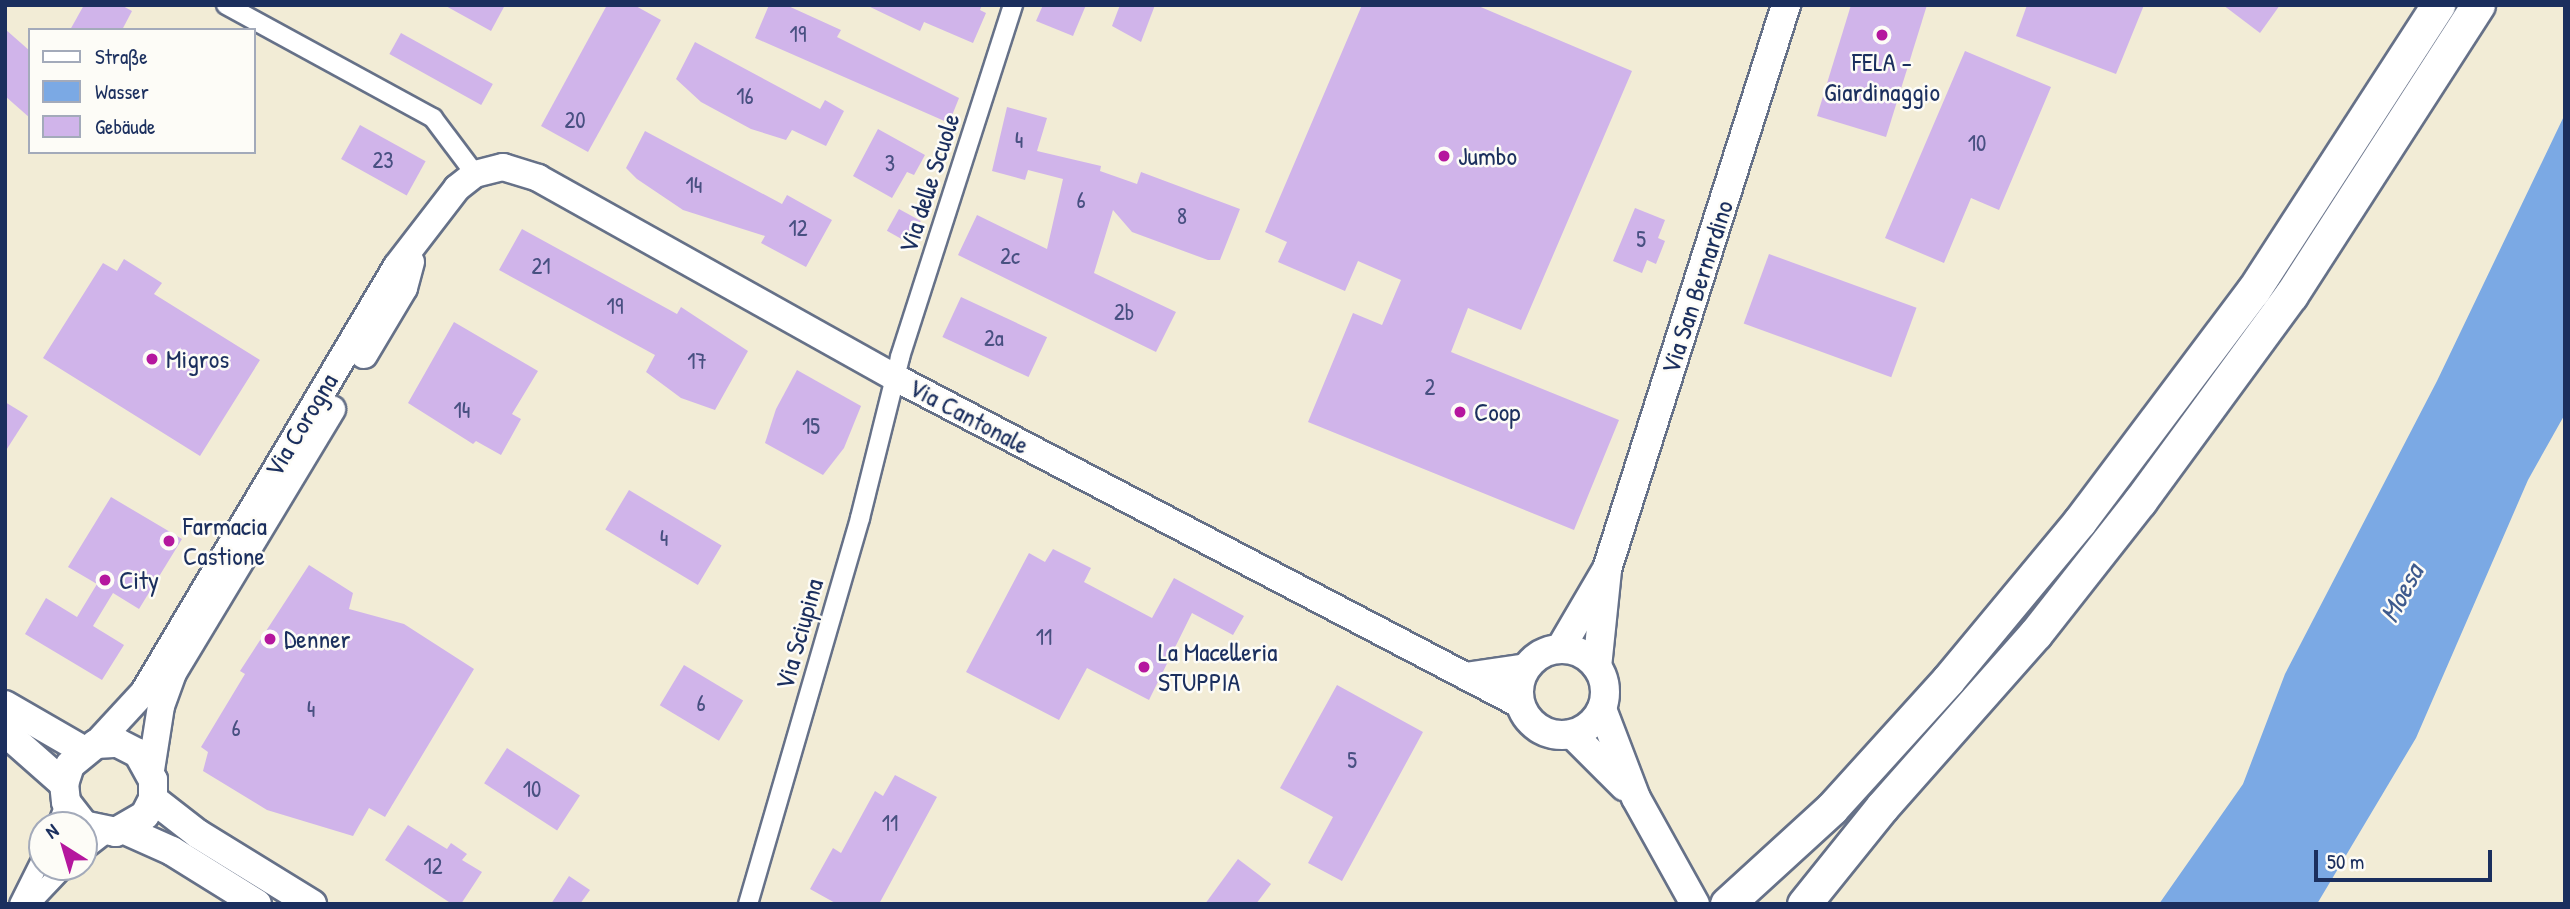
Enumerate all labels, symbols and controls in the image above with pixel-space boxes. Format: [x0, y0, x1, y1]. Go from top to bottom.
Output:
house number: 19 [790, 20, 806, 48]
marker: FELA - Giardinaggio [1874, 27, 1890, 43]
legend [28, 28, 256, 154]
text: Straße [95, 42, 148, 71]
place label: FELA - Giardinaggio [1824, 46, 1940, 108]
text: Wasser [95, 77, 149, 106]
house number: 16 [736, 82, 754, 110]
house number: 20 [564, 106, 586, 134]
street label: Via delle Scuole [892, 109, 966, 257]
text: Gebäude [95, 112, 155, 141]
house number: 4 [1015, 126, 1023, 154]
house number: 10 [1968, 129, 1986, 157]
place label: Jumbo [1458, 140, 1517, 172]
house number: 23 [372, 146, 394, 174]
marker: Jumbo [1436, 148, 1452, 164]
house number: 3 [885, 149, 895, 177]
house number: 14 [686, 171, 702, 199]
house number: 6 [1076, 186, 1086, 214]
street label: Via San Bernardino [1654, 197, 1740, 377]
house number: 8 [1177, 202, 1187, 230]
house number: 12 [788, 214, 808, 242]
house number: 5 [1636, 225, 1646, 253]
house number: 2c [1000, 242, 1020, 270]
house number: 21 [531, 252, 551, 280]
house number: 19 [607, 292, 623, 320]
house number: 2b [1114, 298, 1134, 326]
house number: 2a [984, 324, 1004, 352]
place label: Migros [166, 343, 229, 375]
house number: 17 [687, 347, 707, 375]
marker: Migros [144, 351, 160, 367]
street label: Via Corogna [258, 368, 344, 482]
street label: Via Cantonale [904, 371, 1034, 461]
house number: 2 [1425, 373, 1435, 401]
house number: 14 [454, 396, 470, 424]
place label: Coop [1474, 396, 1520, 428]
marker: Coop [1452, 404, 1468, 420]
house number: 15 [802, 412, 820, 440]
place label: Farmacia Castione [183, 510, 267, 572]
house number: 4 [660, 524, 668, 552]
marker: Farmacia Castione [161, 533, 177, 549]
water label: Moesa [2372, 558, 2430, 628]
place label: City [119, 564, 159, 596]
marker: City [97, 572, 113, 588]
street label: Via Sciupina [768, 575, 830, 693]
place label: Denner [284, 623, 351, 655]
house number: 11 [1036, 623, 1052, 651]
marker: Denner [262, 631, 278, 647]
place label: La Macelleria STUPPIA [1158, 636, 1278, 698]
marker: La Macelleria STUPPIA [1136, 659, 1152, 675]
house number: 6 [696, 689, 706, 717]
house number: 4 [307, 695, 315, 723]
house number: 6 [231, 714, 241, 742]
house number: 5 [1347, 746, 1357, 774]
house number: 10 [523, 775, 541, 803]
house number: 11 [882, 809, 898, 837]
north arrow [28, 811, 98, 881]
text: N [40, 817, 63, 844]
scale bar [2318, 836, 2496, 880]
text: 50 m [2327, 847, 2364, 876]
house number: 12 [423, 852, 443, 880]

